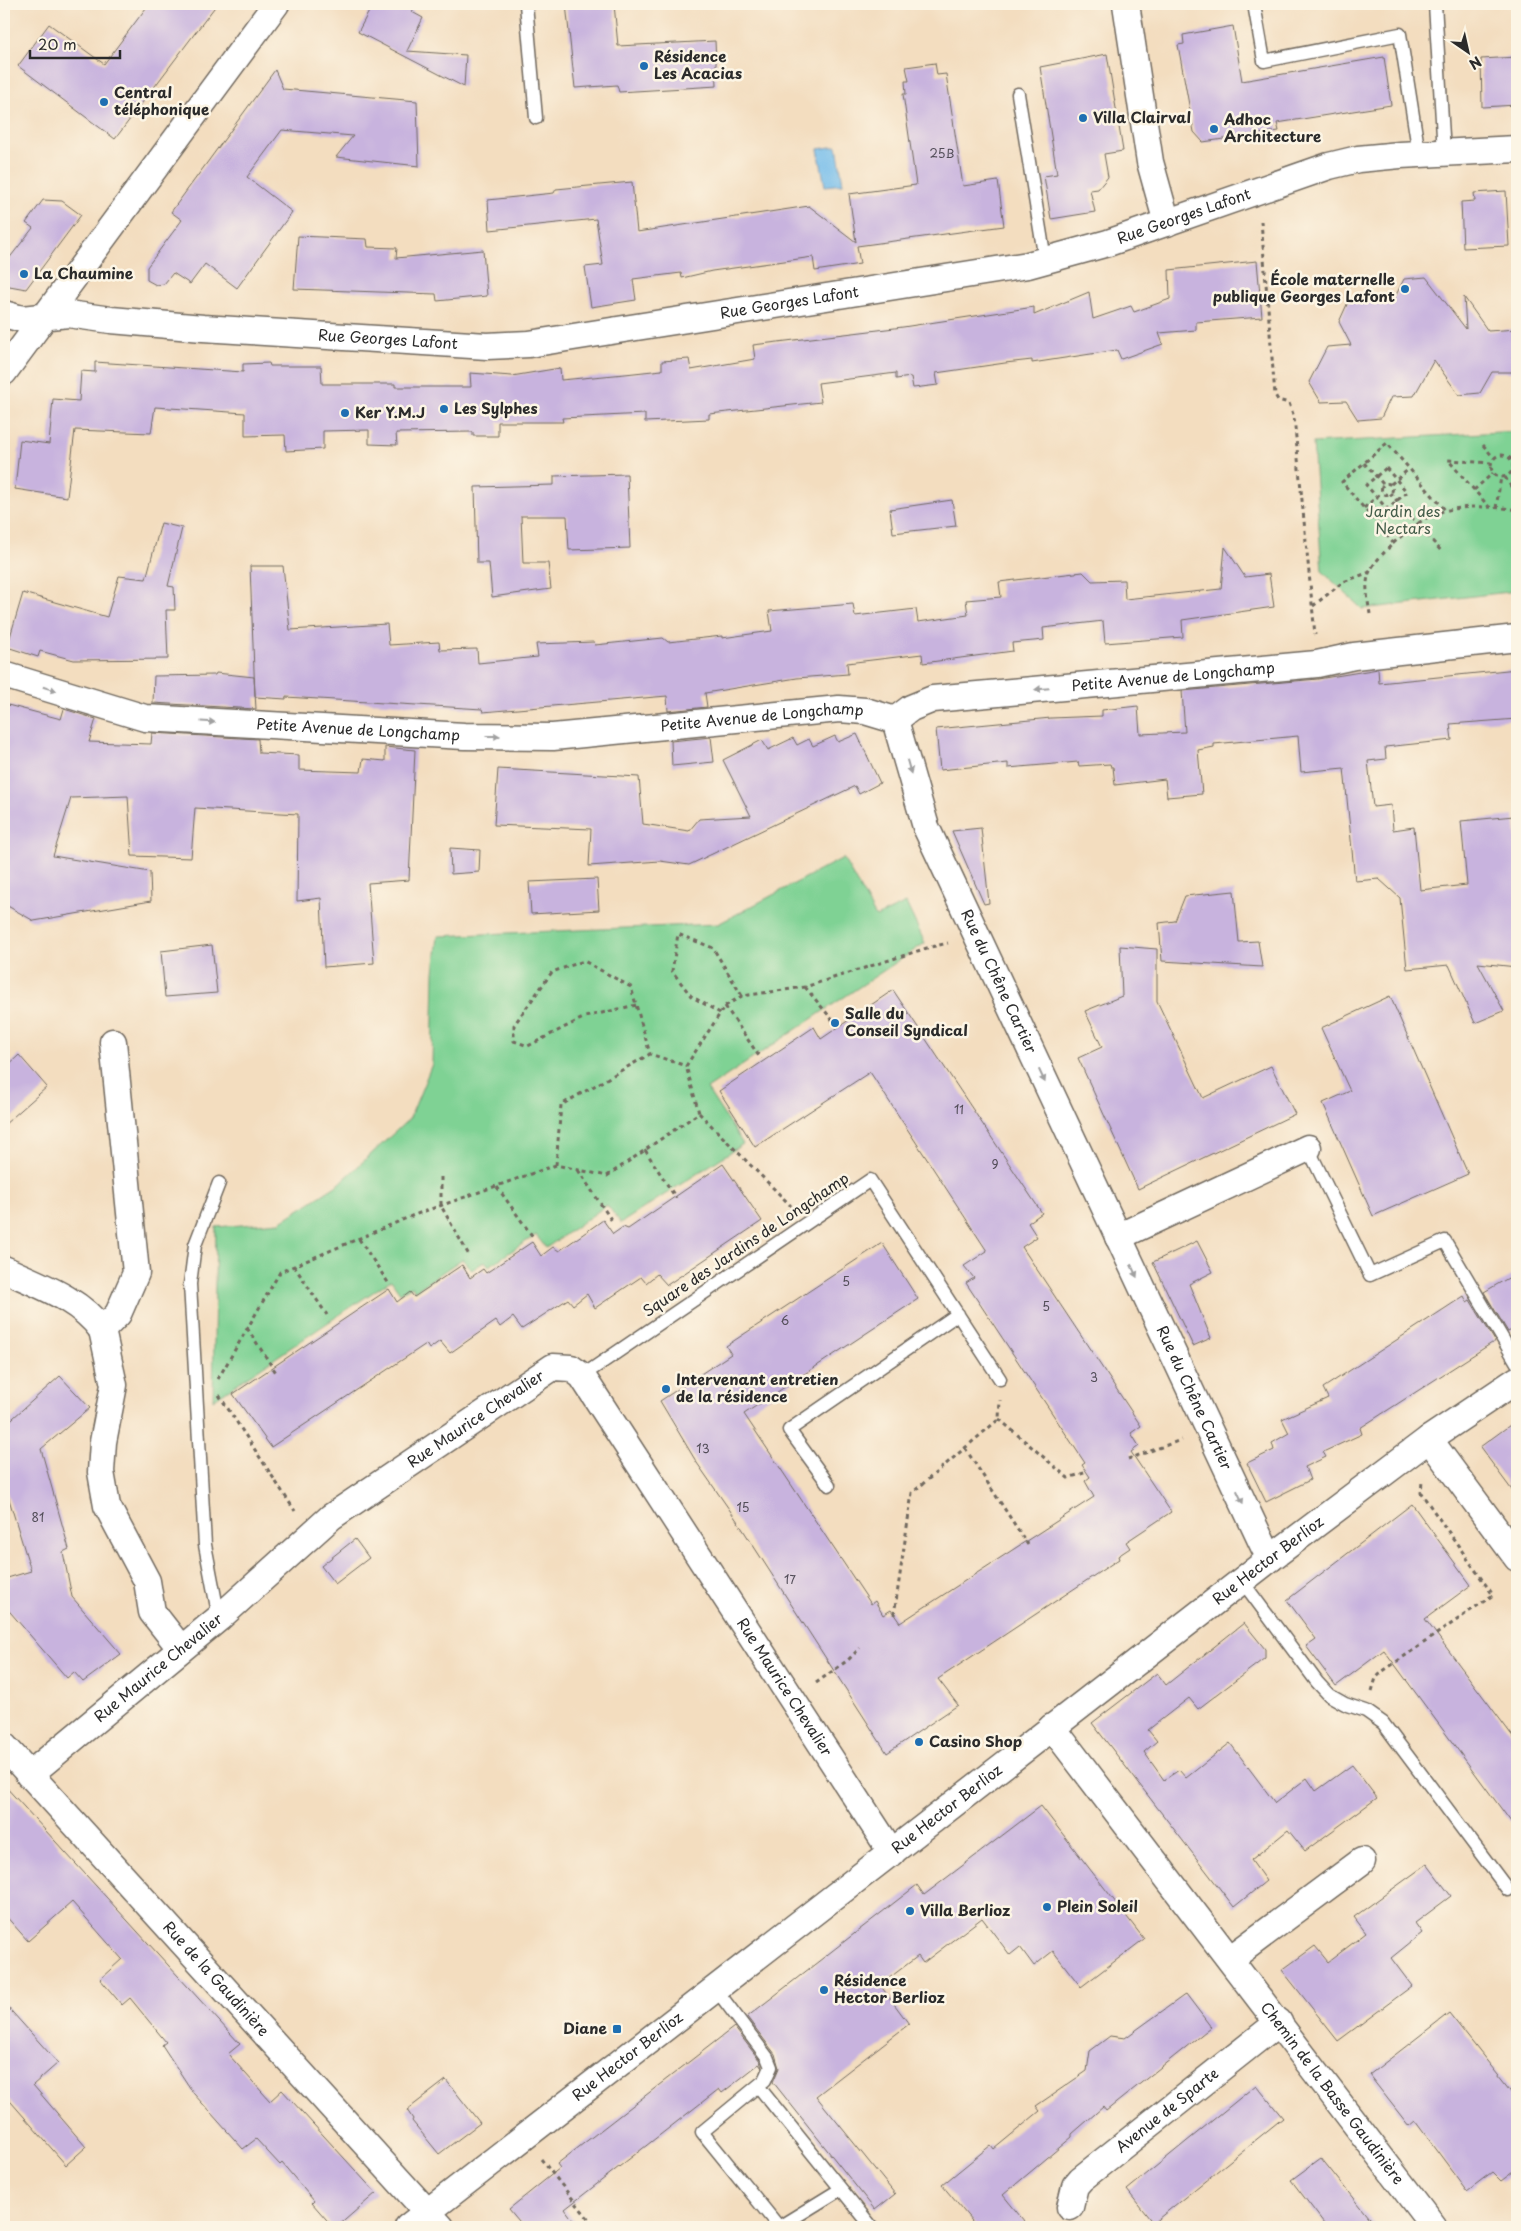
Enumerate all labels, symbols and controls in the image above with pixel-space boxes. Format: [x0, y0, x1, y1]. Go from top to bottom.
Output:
scale bar [30, 28, 120, 60]
north arrow [1444, 28, 1494, 78]
text: 20 m [38, 32, 77, 55]
place label: Résidence Les Acacias [654, 44, 742, 84]
text: N [1465, 51, 1486, 75]
marker: Résidence Les Acacias [638, 60, 650, 72]
place label: Central téléphonique [114, 80, 209, 120]
marker: Central téléphonique [98, 96, 110, 108]
place label: Villa Clairval [1093, 105, 1191, 128]
place label: Adhoc Architecture [1223, 107, 1321, 147]
marker: Villa Clairval [1077, 112, 1089, 124]
marker: Adhoc Architecture [1208, 123, 1220, 135]
house number: 25B [930, 144, 955, 162]
street label: Rue Georges Lafont [1114, 181, 1253, 249]
place label: La Chaumine [34, 261, 134, 284]
place label: École maternelle publique Georges Lafont [1213, 267, 1395, 307]
marker: La Chaumine [18, 268, 30, 280]
street label: Rue Georges Lafont [718, 279, 860, 324]
marker: École maternelle publique Georges Lafont [1399, 283, 1411, 295]
street label: Rue Georges Lafont [317, 322, 459, 354]
place label: Les Sylphes [454, 396, 538, 419]
place label: Ker Y.M.J [355, 400, 425, 423]
marker: Les Sylphes [438, 403, 450, 415]
marker: Ker Y.M.J [339, 407, 351, 419]
park label: Jardin des Nectars [1366, 499, 1441, 539]
street label: Petite Avenue de Longchamp [1070, 655, 1276, 696]
one-way arrow [1034, 685, 1050, 693]
one-way arrow [43, 686, 58, 694]
street label: Petite Avenue de Longchamp [659, 696, 865, 736]
street label: Petite Avenue de Longchamp [256, 711, 461, 746]
one-way arrow [201, 718, 217, 726]
one-way arrow [485, 732, 501, 740]
one-way arrow [905, 760, 913, 775]
street label: Rue du Chêne Cartier [956, 905, 1044, 1057]
place label: Salle du Conseil Syndical [845, 1001, 968, 1041]
marker: Salle du Conseil Syndical [829, 1017, 841, 1029]
one-way arrow [1039, 1069, 1047, 1083]
house number: 11 [954, 1100, 964, 1118]
house number: 9 [991, 1155, 999, 1173]
street label: Square des Jardins de Longchamp [637, 1166, 853, 1322]
one-way arrow [1130, 1264, 1138, 1278]
house number: 5 [842, 1272, 850, 1290]
house number: 5 [1042, 1297, 1050, 1315]
house number: 6 [781, 1311, 789, 1329]
street label: Rue du Chêne Cartier [1152, 1321, 1239, 1473]
street label: Rue Maurice Chevalier [402, 1363, 548, 1472]
place label: Intervenant entretien de la résidence [676, 1367, 839, 1407]
house number: 3 [1090, 1368, 1098, 1386]
marker: Intervenant entretien de la résidence [660, 1383, 672, 1395]
house number: 13 [696, 1439, 710, 1457]
one-way arrow [1237, 1490, 1245, 1504]
house number: 15 [736, 1498, 750, 1516]
house number: 81 [32, 1508, 44, 1526]
street label: Rue Hector Berlioz [1207, 1509, 1328, 1610]
house number: 17 [784, 1570, 796, 1588]
street label: Rue Maurice Chevalier [88, 1607, 227, 1727]
street label: Rue Maurice Chevalier [732, 1613, 839, 1760]
place label: Casino Shop [929, 1729, 1022, 1752]
marker: Casino Shop [913, 1736, 925, 1748]
street label: Rue Hector Berlioz [886, 1757, 1007, 1858]
place label: Plein Soleil [1057, 1894, 1138, 1917]
place label: Villa Berlioz [920, 1898, 1010, 1921]
marker: Plein Soleil [1041, 1901, 1053, 1913]
marker: Villa Berlioz [904, 1905, 916, 1917]
street label: Rue de la Gaudinière [158, 1915, 276, 2041]
place label: Résidence Hector Berlioz [834, 1968, 945, 2008]
marker: Résidence Hector Berlioz [818, 1984, 830, 1996]
street label: Chemin de la Basse Gaudinière [1256, 1996, 1411, 2189]
street label: Rue Hector Berlioz [567, 2005, 687, 2106]
place label: Diane [563, 2016, 608, 2039]
marker: Diane [611, 2023, 623, 2035]
street label: Avenue de Sparte [1110, 2061, 1223, 2157]

